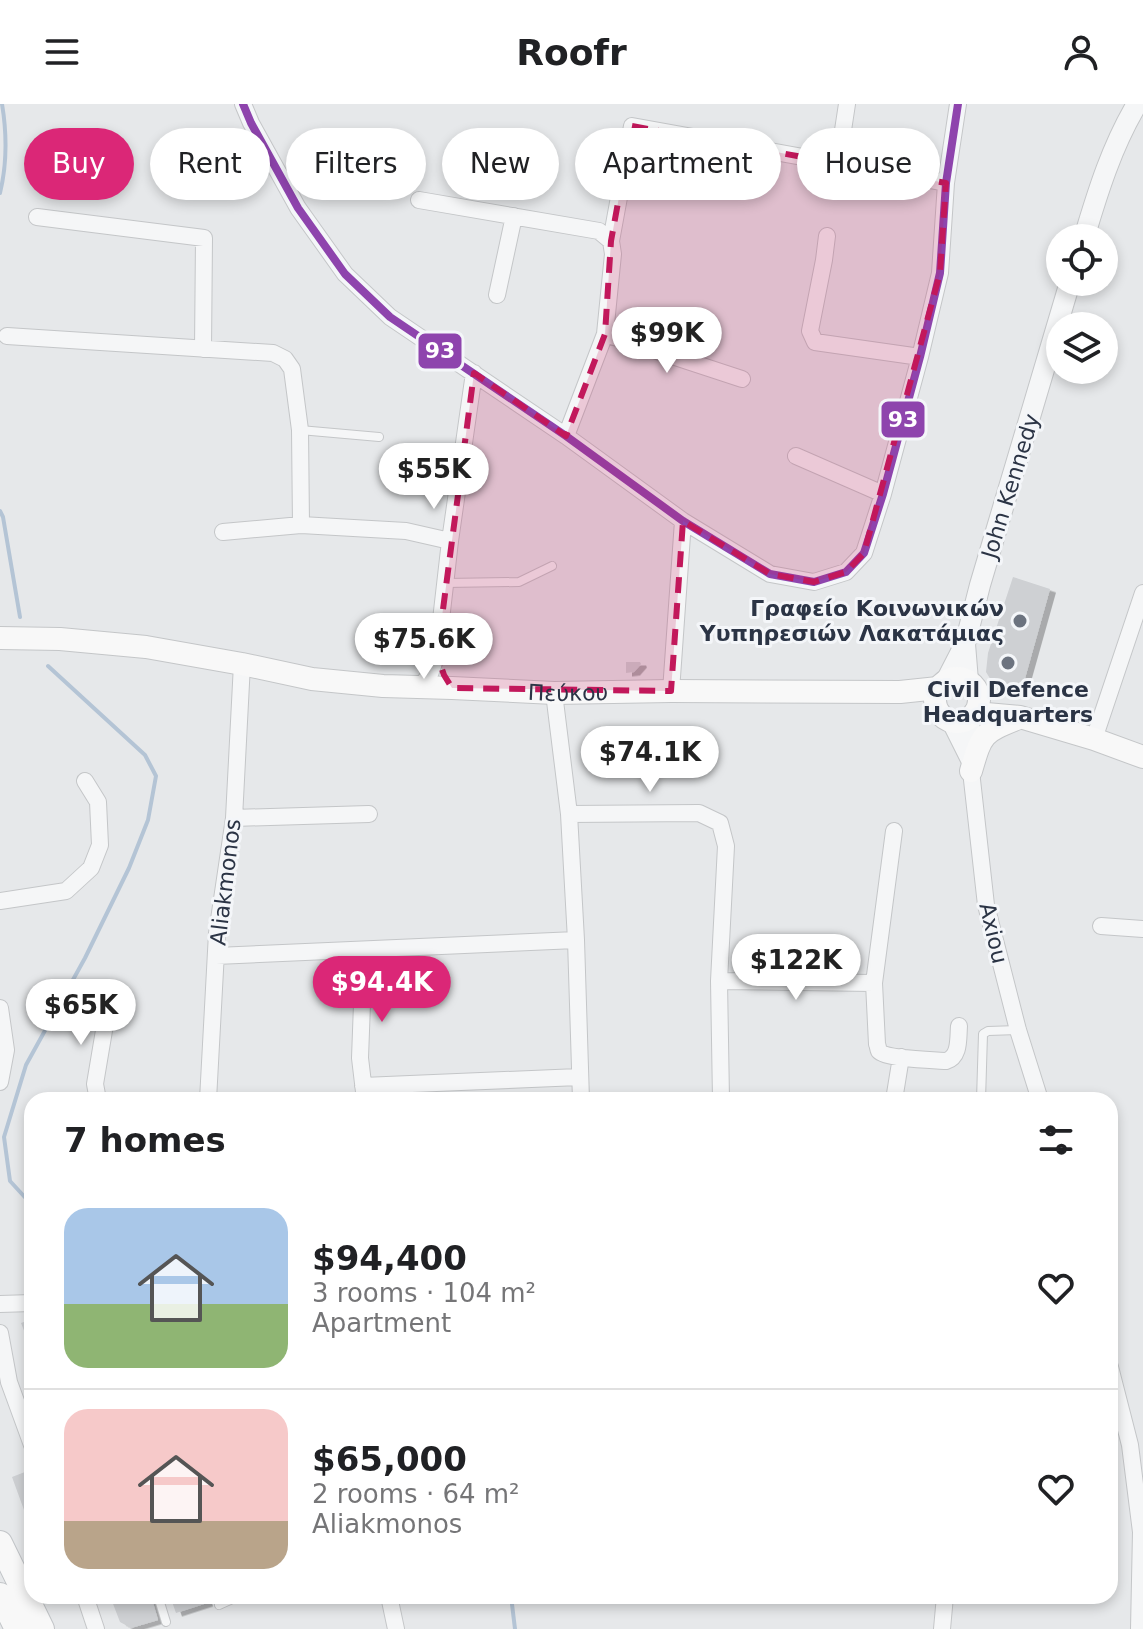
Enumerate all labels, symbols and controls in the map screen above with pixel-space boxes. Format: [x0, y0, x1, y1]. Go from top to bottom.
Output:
icon: menu [40, 30, 84, 74]
icon: person [1059, 30, 1103, 74]
text: Roofr [516, 32, 627, 73]
chip: Buy [24, 128, 134, 200]
chip: Rent [150, 128, 270, 200]
chip: Filters [286, 128, 426, 200]
chip: New [442, 128, 559, 200]
chip: Apartment [575, 128, 781, 200]
chip: House [797, 128, 940, 200]
map controls [1046, 224, 1118, 384]
button: locate [1046, 224, 1118, 296]
pin: $99K [620, 307, 714, 375]
button: layers [1046, 312, 1118, 384]
text: $99K [630, 318, 704, 348]
line badge: 93 [417, 332, 463, 370]
text: 93 [425, 338, 455, 363]
line badge: 93 [880, 400, 926, 439]
text: 93 [888, 407, 918, 432]
street label: John Kennedy [976, 411, 1044, 563]
pin: $55K [387, 443, 481, 511]
text: $55K [397, 454, 471, 484]
place label: Γραφείο Κοινωνικών Υυπηρεσιών Λακατάμιας [699, 596, 1004, 646]
marker: Γραφείο Κοινωνικών Υυπηρεσιών Λακατάμιας [1011, 612, 1029, 630]
pin: $75.6K [359, 613, 489, 681]
text: $75.6K [373, 624, 475, 654]
marker: Civil Defence Headquarters [999, 654, 1017, 672]
place label: Civil Defence Headquarters [923, 677, 1093, 727]
street label: Πεύκου [527, 680, 608, 706]
pin: $74.1K [585, 726, 715, 794]
text: $74.1K [599, 737, 701, 767]
street label: Aliakmonos [205, 817, 246, 947]
street label: Axiou [974, 900, 1013, 966]
pin: $122K [740, 934, 852, 1002]
text: $122K [750, 945, 842, 975]
pin: $94.4K [317, 956, 447, 1024]
text: $94.4K [331, 967, 433, 997]
pin: $65K [34, 979, 128, 1047]
text: $65K [44, 990, 118, 1020]
icon: filters [1034, 1118, 1078, 1162]
text: 7 homes [64, 1120, 226, 1160]
text: $94,400 [312, 1238, 467, 1278]
icon: home [128, 1240, 224, 1336]
icon: heart [1034, 1266, 1078, 1310]
text: 3 rooms · 104 m² [312, 1278, 536, 1308]
text: Apartment [312, 1308, 451, 1338]
text: $65,000 [312, 1439, 467, 1479]
icon: home [128, 1441, 224, 1537]
icon: heart [1034, 1467, 1078, 1511]
text: 2 rooms · 64 m² [312, 1479, 520, 1509]
text: Aliakmonos [312, 1509, 462, 1539]

